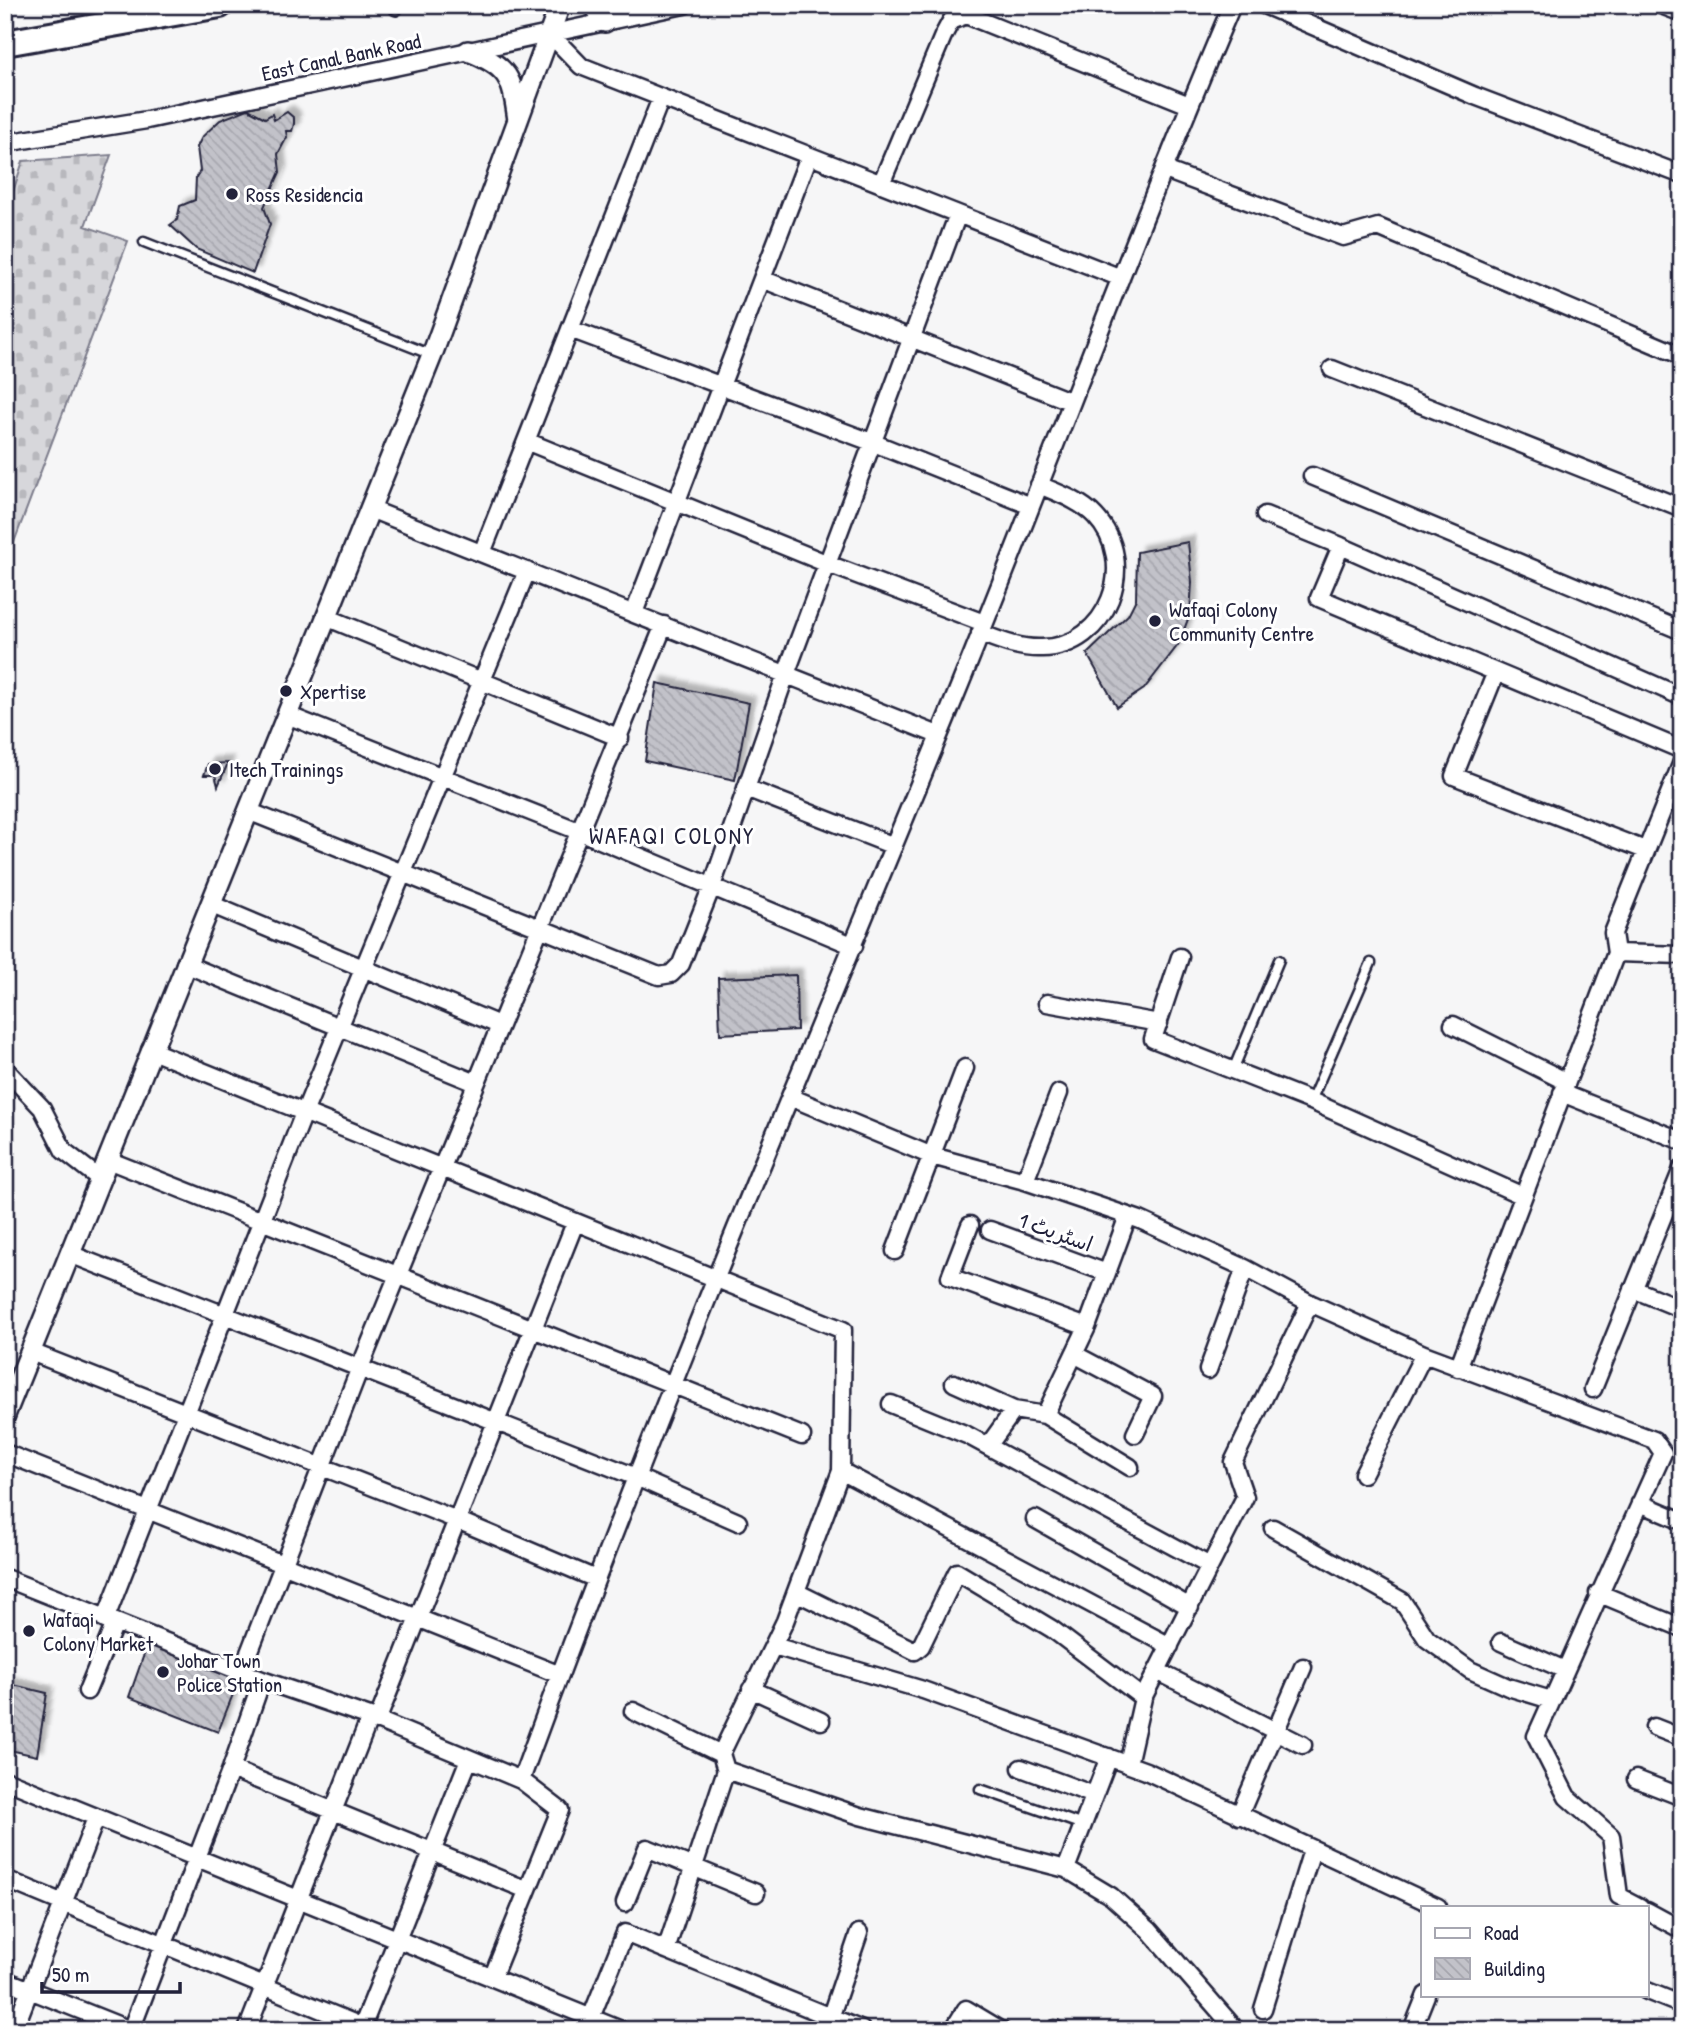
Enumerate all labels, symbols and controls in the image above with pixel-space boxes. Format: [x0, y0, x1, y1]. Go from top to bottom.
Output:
street label: East Canal Bank Road [259, 26, 423, 88]
place label: Ross Residencia [246, 180, 363, 209]
marker: Ross Residencia [224, 186, 240, 202]
place label: Wafaqi Colony Community Centre [1169, 595, 1314, 648]
marker: Wafaqi Colony Community Centre [1147, 613, 1163, 629]
place label: Xpertise [300, 677, 366, 706]
marker: Xpertise [278, 683, 294, 699]
place label: Itech Trainings [229, 755, 343, 784]
marker: Itech Trainings [207, 761, 223, 777]
district label: WAFAQI COLONY [589, 820, 755, 851]
street label: اسٹریٹ 1 [1015, 1205, 1097, 1259]
place label: Wafaqi Colony Market [43, 1605, 154, 1658]
marker: Wafaqi Colony Market [21, 1623, 37, 1639]
place label: Johar Town Police Station [177, 1646, 282, 1699]
marker: Johar Town Police Station [155, 1664, 171, 1680]
legend [1421, 1906, 1648, 1996]
text: Road [1484, 1918, 1518, 1947]
scale bar [42, 1951, 180, 1995]
text: Building [1484, 1954, 1545, 1983]
text: 50 m [52, 1960, 89, 1989]

